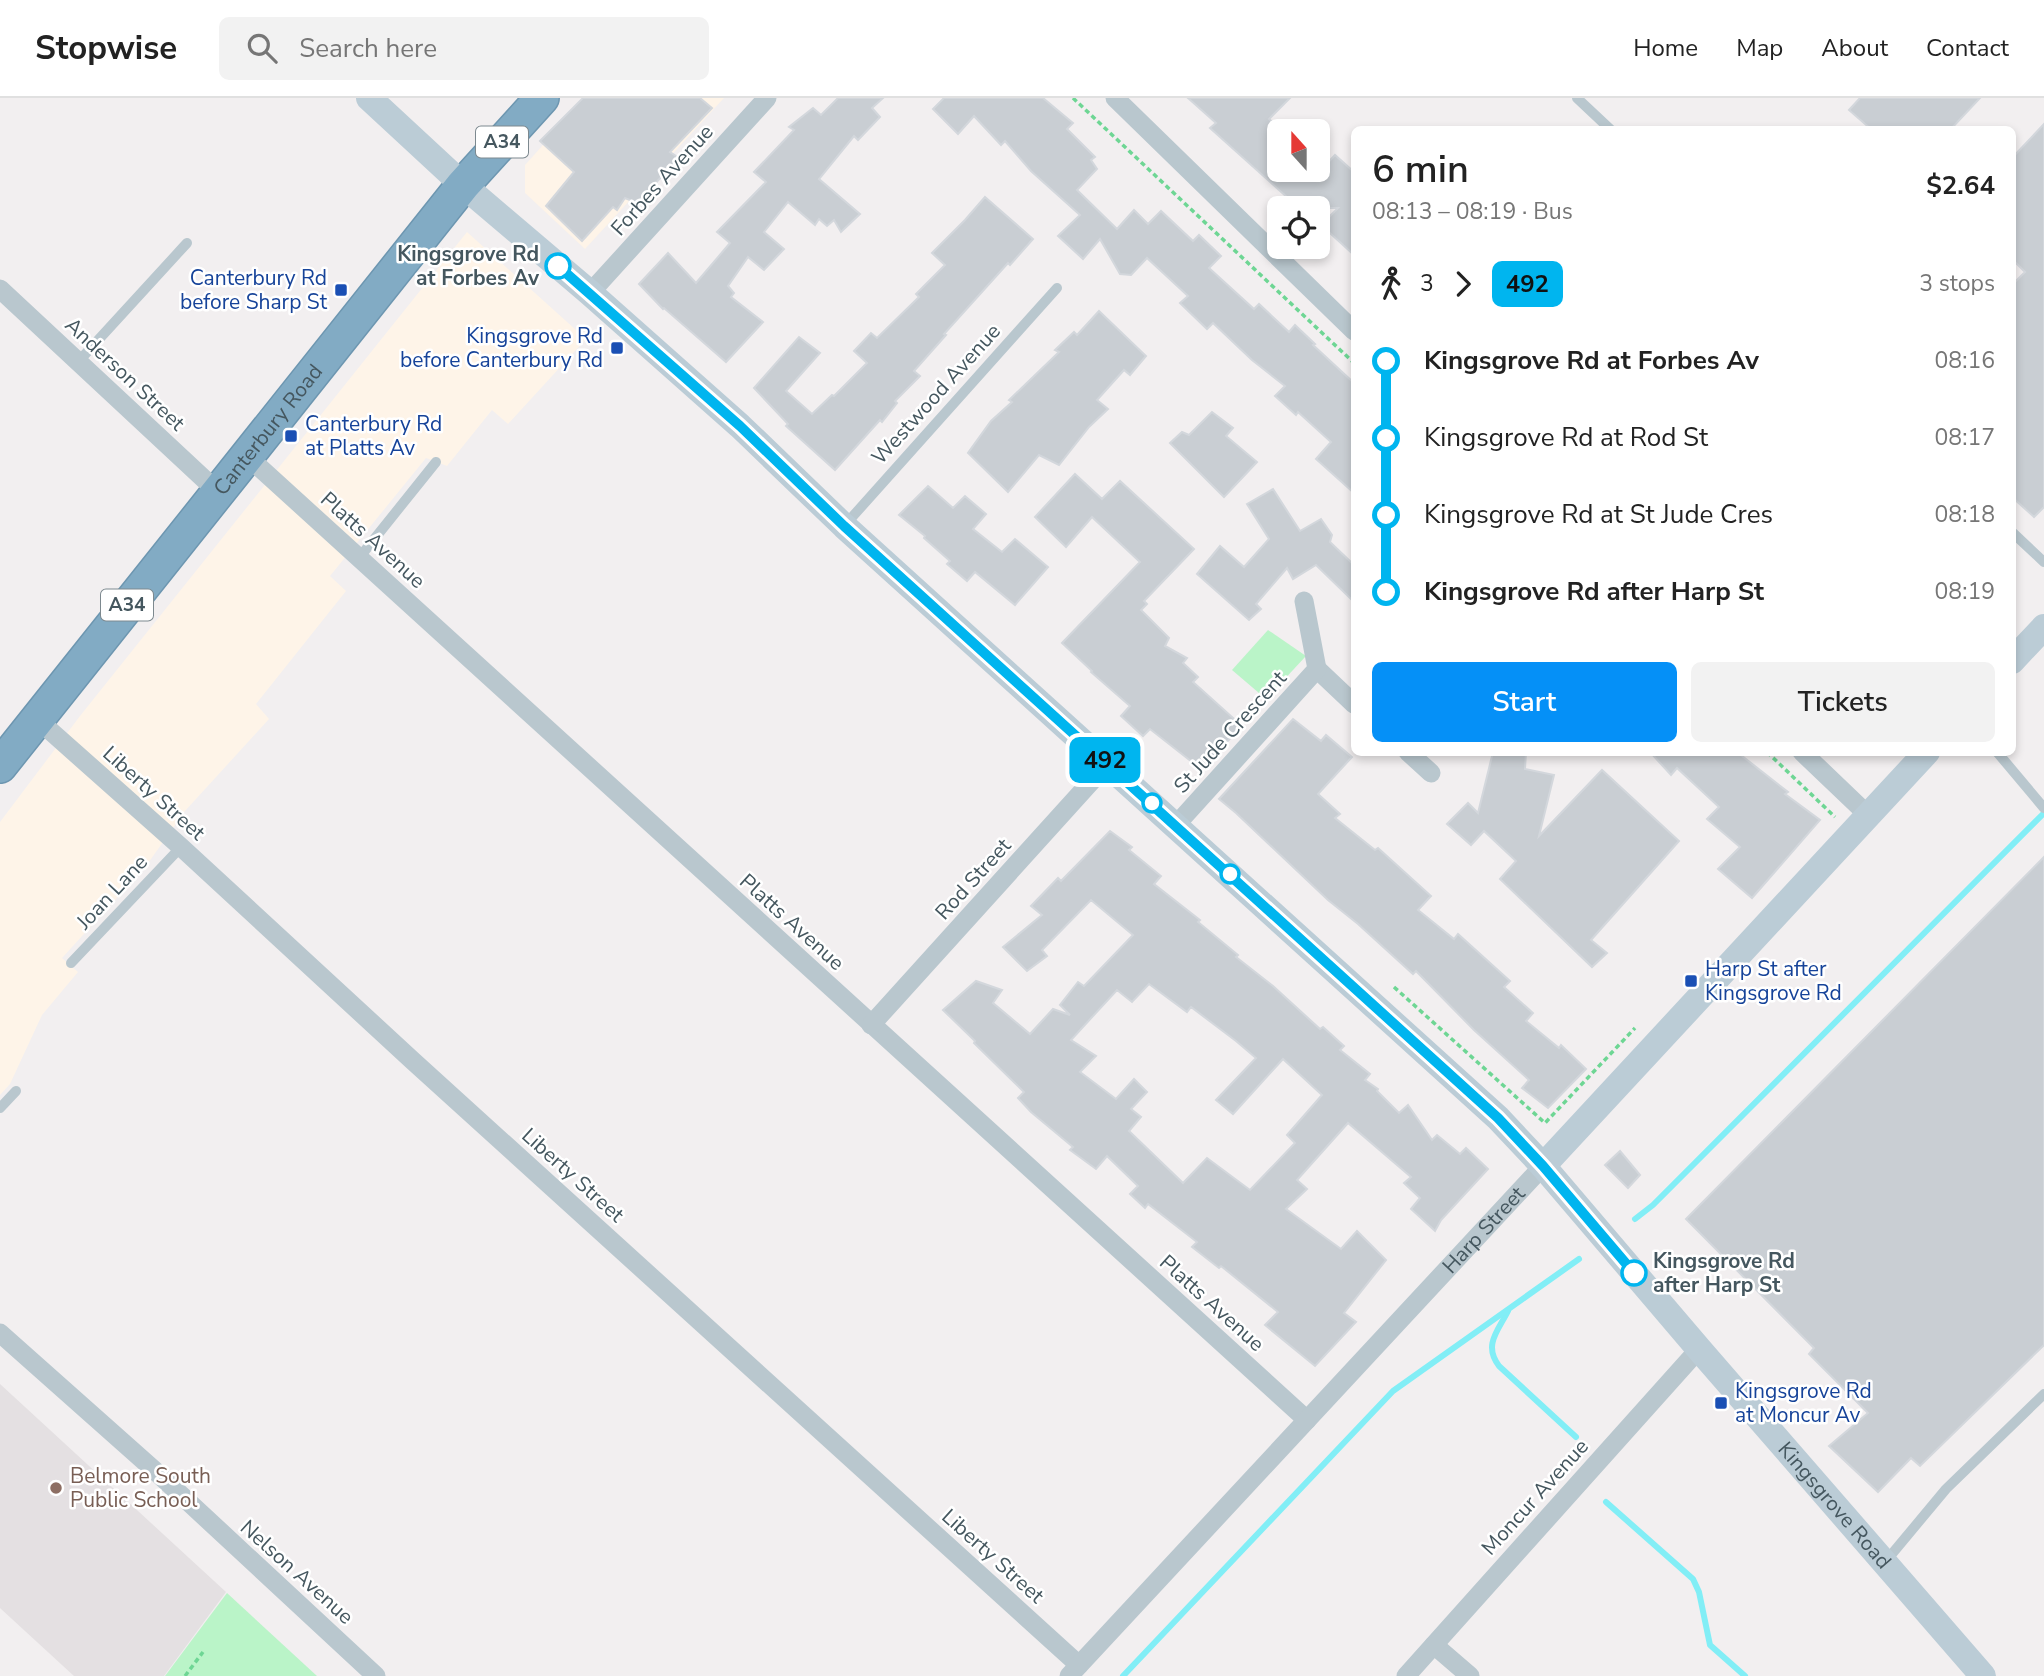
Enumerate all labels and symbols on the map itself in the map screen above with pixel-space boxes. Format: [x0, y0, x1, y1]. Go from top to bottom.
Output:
street label: Forbes Avenue [605, 118, 719, 242]
north arrow [1267, 119, 1330, 182]
road number: A34 [476, 126, 528, 158]
place label: Kingsgrove Rd at Forbes Av [397, 240, 540, 292]
marker: Kingsgrove Rd at Forbes Av [545, 253, 571, 279]
place label: Canterbury Rd before Sharp St [180, 264, 328, 316]
marker: Canterbury Rd before Sharp St [333, 282, 349, 298]
street label: Anderson Street [59, 311, 192, 437]
street label: Westwood Avenue [865, 318, 1007, 470]
place label: Kingsgrove Rd before Canterbury Rd [400, 322, 603, 374]
marker: Kingsgrove Rd before Canterbury Rd [609, 340, 625, 356]
street label: Canterbury Road [207, 358, 329, 501]
place label: Canterbury Rd at Platts Av [305, 410, 442, 462]
marker: Canterbury Rd at Platts Av [283, 428, 299, 444]
street label: Platts Avenue [315, 485, 431, 595]
road number: A34 [101, 590, 153, 620]
street label: St Jude Crescent [1167, 664, 1293, 799]
line badge: 492 [1065, 737, 1145, 783]
street label: Liberty Street [97, 740, 212, 847]
unlabelled marker [1142, 793, 1162, 813]
street label: Rod Street [929, 832, 1017, 926]
street label: Joan Lane [70, 849, 154, 936]
unlabelled marker [1220, 864, 1240, 884]
street label: Platts Avenue [734, 867, 850, 977]
place label: Harp St after Kingsgrove Rd [1705, 955, 1842, 1007]
marker: Harp St after Kingsgrove Rd [1683, 973, 1699, 989]
street label: Liberty Street [516, 1122, 631, 1229]
street label: Harp Street [1436, 1180, 1532, 1280]
place label: Kingsgrove Rd after Harp St [1653, 1247, 1795, 1299]
street label: Platts Avenue [1154, 1248, 1270, 1358]
marker: Kingsgrove Rd after Harp St [1621, 1260, 1647, 1286]
place label: Kingsgrove Rd at Moncur Av [1735, 1377, 1872, 1429]
marker: Kingsgrove Rd at Moncur Av [1713, 1395, 1729, 1411]
street label: Moncur Avenue [1475, 1433, 1595, 1561]
street label: Kingsgrove Road [1772, 1436, 1898, 1575]
place label: Belmore South Public School [70, 1462, 211, 1514]
marker: Belmore South Public School [48, 1480, 64, 1496]
street label: Liberty Street [936, 1503, 1051, 1610]
street label: Nelson Avenue [234, 1514, 360, 1630]

